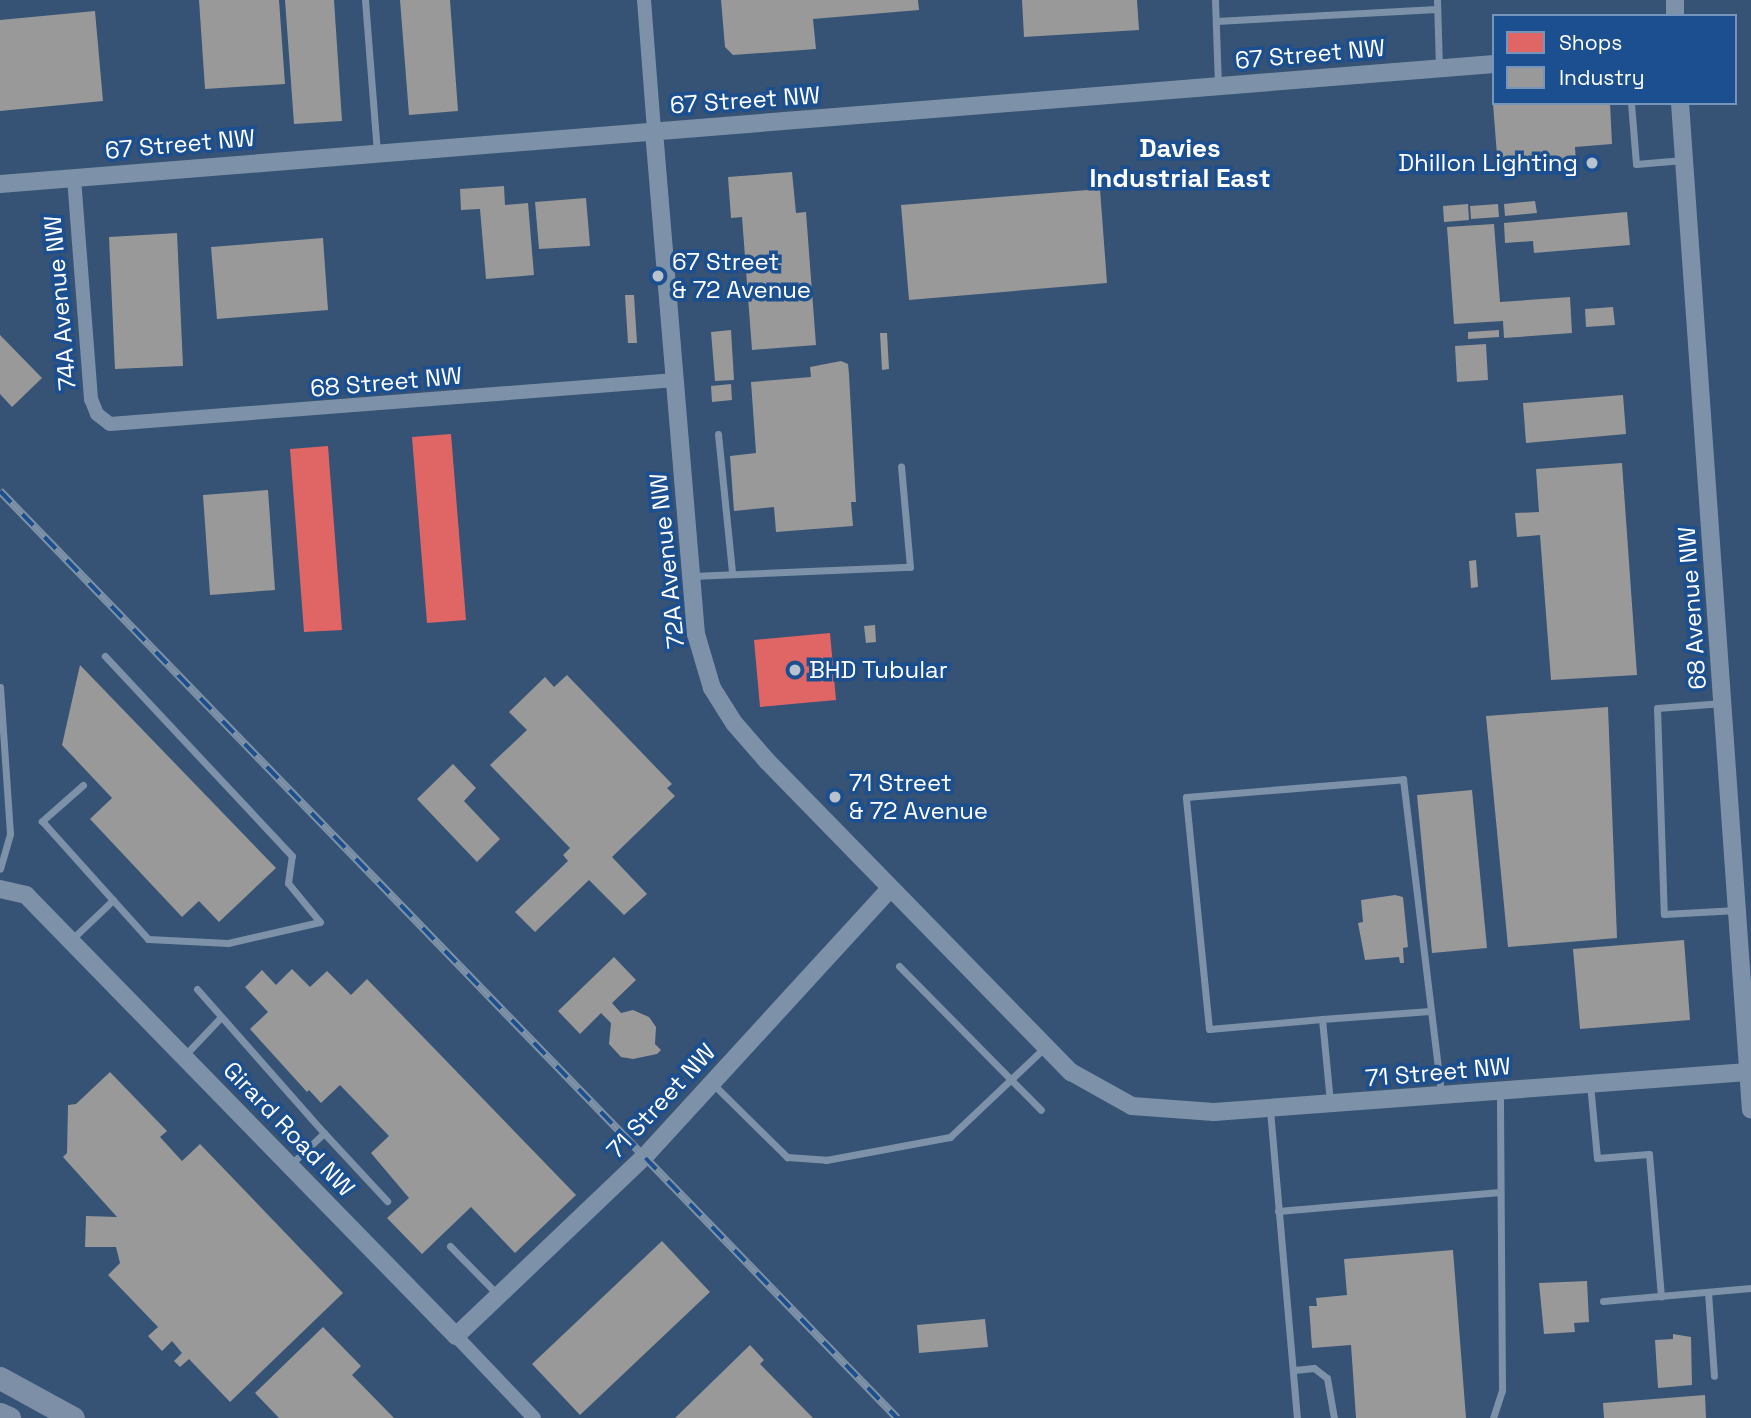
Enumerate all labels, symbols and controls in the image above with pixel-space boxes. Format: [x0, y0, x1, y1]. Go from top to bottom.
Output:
legend [1492, 14, 1737, 105]
text: Shops [1559, 29, 1622, 56]
street label: 67 Street NW [1234, 33, 1386, 75]
text: Industry [1559, 64, 1645, 91]
street label: 67 Street NW [669, 80, 821, 120]
street label: 67 Street NW [104, 123, 256, 165]
district label: Davies Industrial East [1089, 133, 1271, 194]
place label: Dhillon Lighting [1398, 149, 1578, 177]
marker: Dhillon Lighting [1584, 155, 1600, 171]
street label: 74A Avenue NW [38, 214, 82, 392]
place label: 67 Street & 72 Avenue [672, 248, 811, 304]
marker: 67 Street & 72 Avenue [650, 268, 666, 284]
street label: 68 Street NW [309, 361, 463, 403]
street label: 72A Avenue NW [643, 472, 691, 650]
street label: 68 Avenue NW [1672, 525, 1712, 691]
place label: BHD Tubular [809, 656, 949, 684]
marker: BHD Tubular [787, 662, 803, 678]
place label: 71 Street & 72 Avenue [849, 769, 988, 825]
marker: 71 Street & 72 Avenue [827, 789, 843, 805]
street label: 71 Street NW [601, 1038, 721, 1164]
street label: 71 Street NW [1364, 1051, 1512, 1093]
street label: Girard Road NW [217, 1056, 361, 1202]

